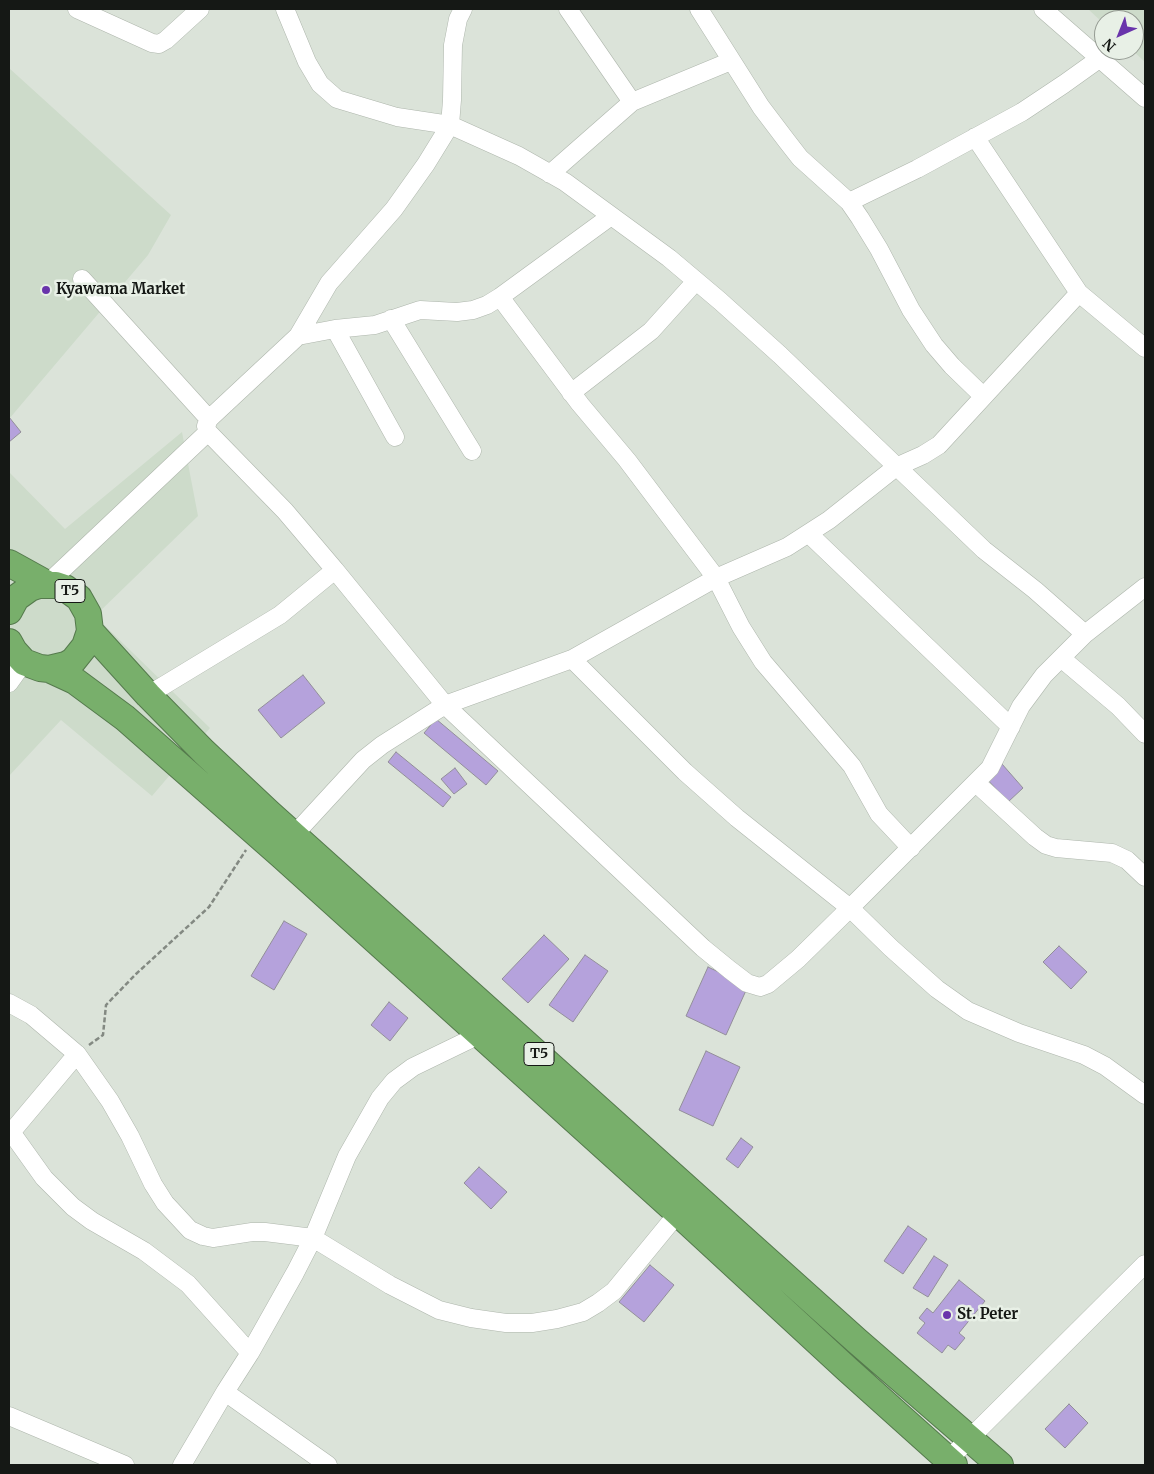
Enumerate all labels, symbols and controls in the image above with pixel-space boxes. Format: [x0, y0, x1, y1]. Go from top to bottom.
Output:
north arrow [1094, 10, 1144, 60]
text: N [1099, 35, 1120, 55]
place label: Kyawama Market [56, 281, 185, 299]
marker: Kyawama Market [40, 284, 52, 296]
road number: T5 [55, 580, 85, 602]
road number: T5 [524, 1042, 554, 1066]
place label: St. Peter [957, 1306, 1018, 1324]
marker: St. Peter [941, 1309, 953, 1321]

